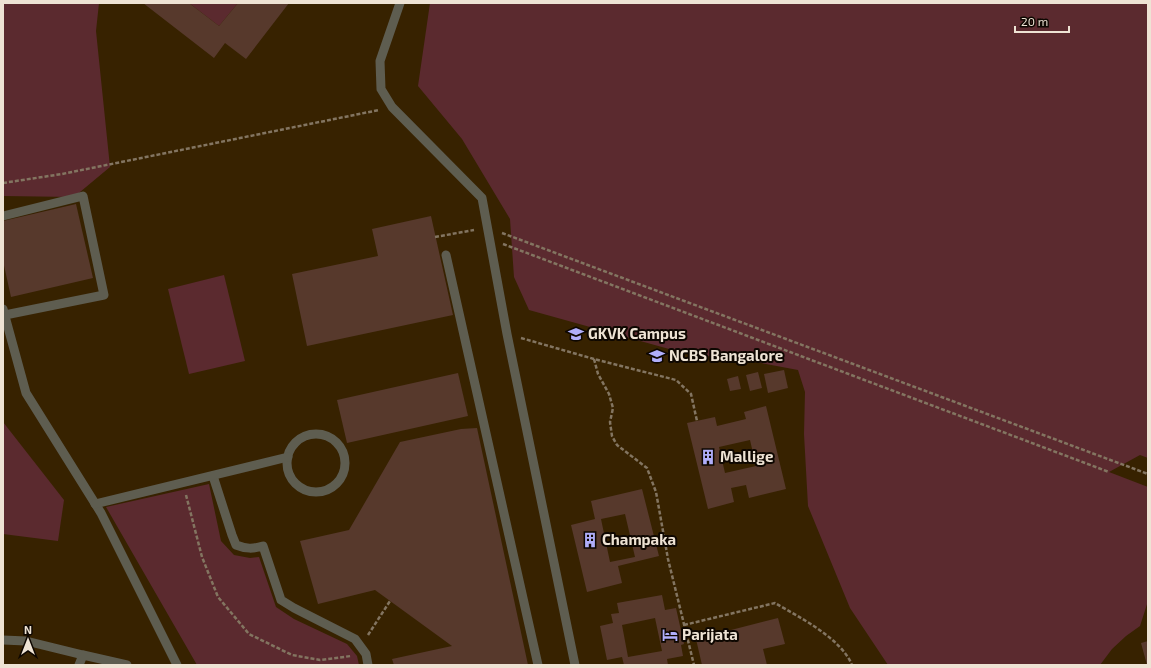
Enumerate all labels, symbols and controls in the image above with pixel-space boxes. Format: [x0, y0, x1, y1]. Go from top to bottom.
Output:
scale bar [1015, 8, 1069, 34]
text: 20 m [1021, 14, 1048, 28]
place label: GKVK Campus [588, 324, 686, 342]
school or university icon: GKVK Campus [567, 325, 585, 343]
place label: NCBS Bangalore [669, 346, 783, 364]
school or university icon: NCBS Bangalore [648, 347, 666, 365]
place label: Mallige [720, 447, 773, 465]
building icon: Mallige [699, 448, 717, 466]
place label: Champaka [602, 530, 676, 548]
building icon: Champaka [581, 531, 599, 549]
north arrow [8, 620, 48, 660]
text: N [24, 623, 32, 636]
place label: Parijata [682, 625, 738, 643]
hotel icon: Parijata [661, 626, 679, 644]

